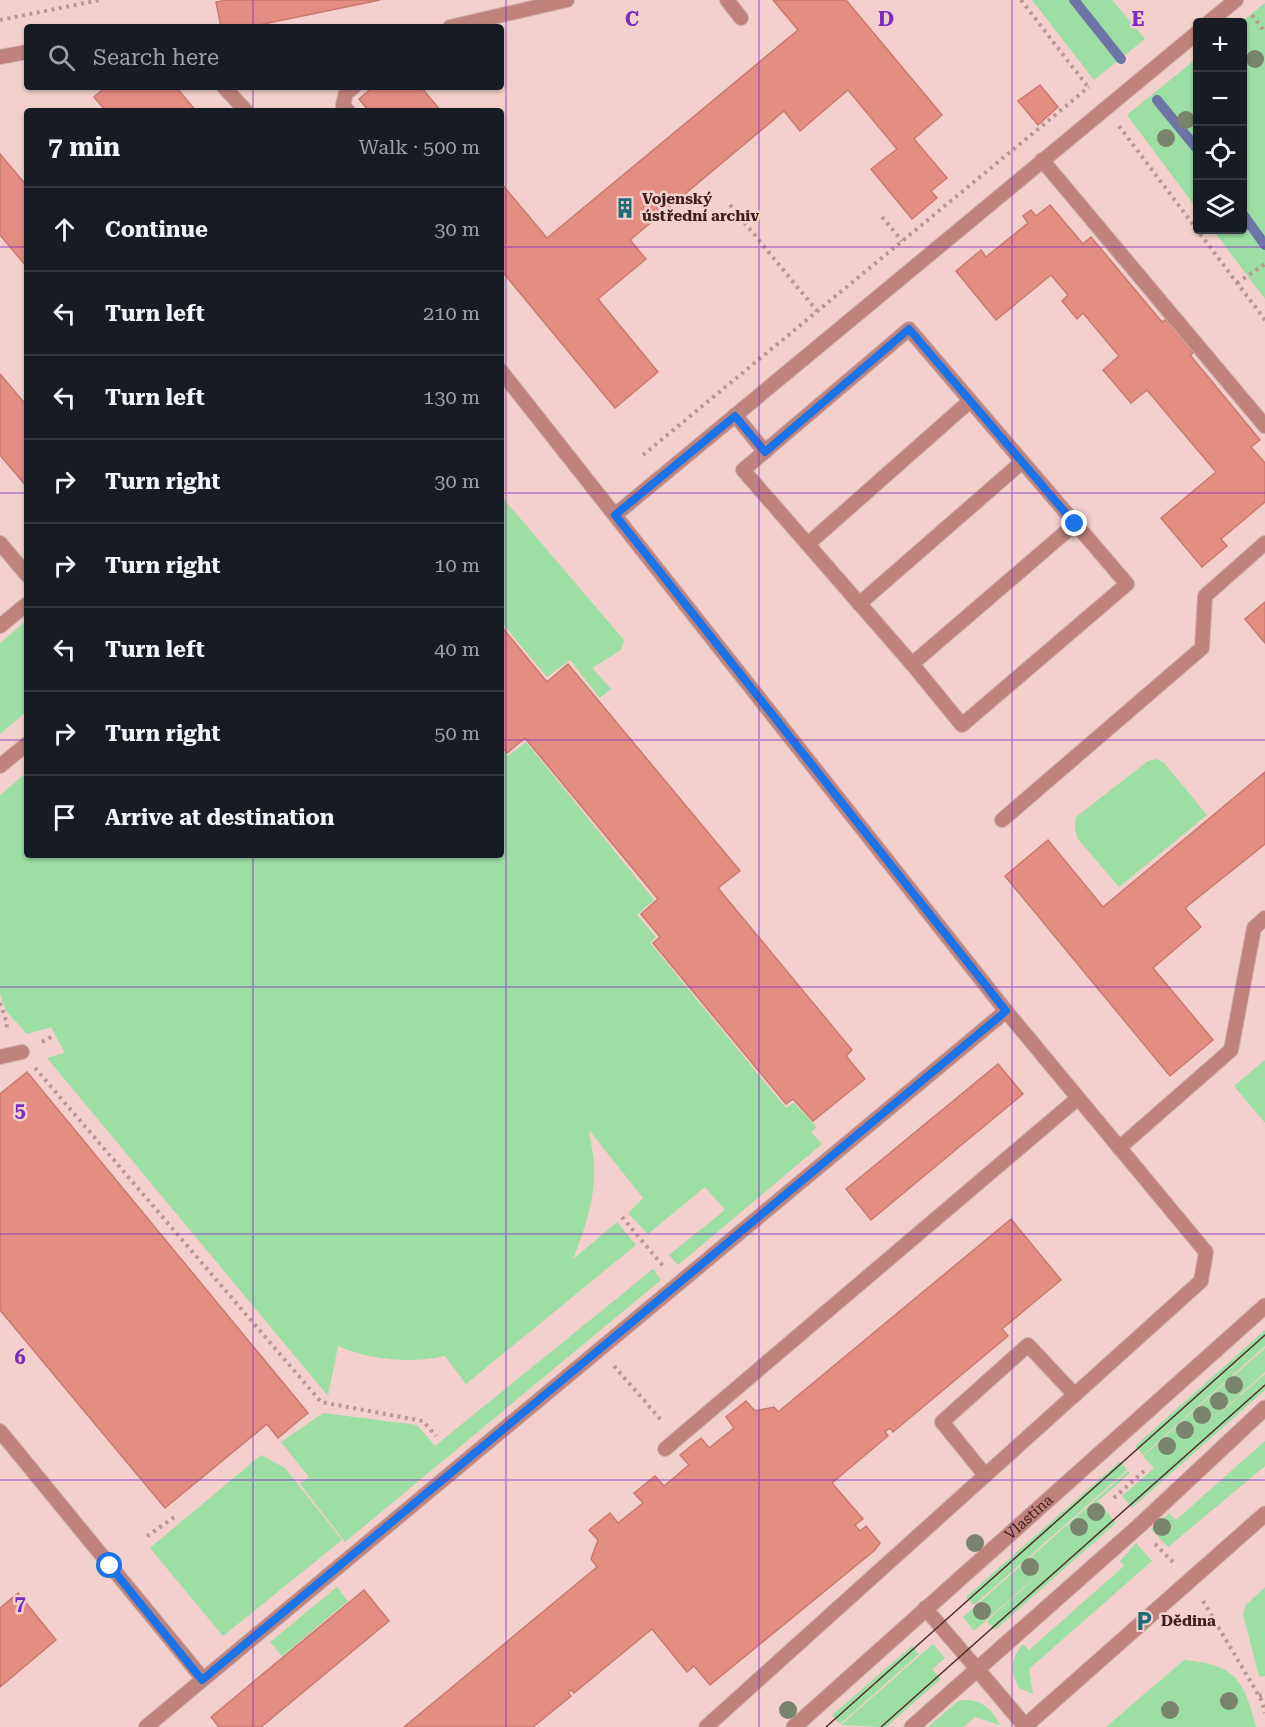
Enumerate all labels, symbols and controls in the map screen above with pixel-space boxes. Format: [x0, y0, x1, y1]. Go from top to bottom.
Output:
text: C [625, 7, 639, 31]
text: D [878, 7, 894, 31]
text: E [1132, 7, 1145, 31]
map controls [1193, 18, 1247, 234]
button: + [1193, 18, 1247, 72]
search box [24, 24, 504, 90]
icon: search [45, 41, 78, 74]
text: Search here [93, 45, 219, 70]
button: − [1193, 72, 1247, 126]
button: locate [1193, 126, 1247, 180]
text: 7 min [48, 132, 120, 162]
text: Walk · 500 m [359, 135, 480, 159]
button: layers [1193, 180, 1247, 234]
place label: Vojenský ústřední archiv [642, 190, 759, 225]
building icon: Vojenský ústřední archiv [613, 196, 637, 220]
icon: ahead [48, 213, 81, 246]
text: Continue [105, 217, 208, 242]
text: 30 m [434, 217, 480, 241]
icon: left [48, 297, 81, 330]
text: Turn left [105, 301, 205, 326]
text: 210 m [423, 301, 480, 325]
icon: left [48, 381, 81, 414]
text: Turn left [105, 385, 205, 410]
text: 130 m [423, 385, 480, 409]
icon: right [48, 465, 81, 498]
text: Turn right [105, 469, 220, 494]
text: 30 m [434, 469, 480, 493]
route end [1061, 510, 1087, 536]
icon: right [48, 549, 81, 582]
text: Turn right [105, 553, 220, 578]
text: 10 m [434, 553, 480, 577]
icon: left [48, 633, 81, 666]
text: Turn left [105, 637, 205, 662]
text: 40 m [434, 637, 480, 661]
icon: right [48, 717, 81, 750]
text: Turn right [105, 721, 220, 746]
text: 50 m [434, 721, 480, 745]
icon: arrive [48, 801, 81, 834]
text: Arrive at destination [105, 805, 334, 830]
text: 5 [14, 1098, 26, 1122]
text: 6 [14, 1345, 26, 1369]
street label: Vlastina [1001, 1491, 1057, 1543]
route start [96, 1552, 122, 1578]
text: 7 [14, 1591, 26, 1615]
parking icon: Dědina [1132, 1609, 1156, 1633]
place label: Dědina [1161, 1612, 1216, 1630]

